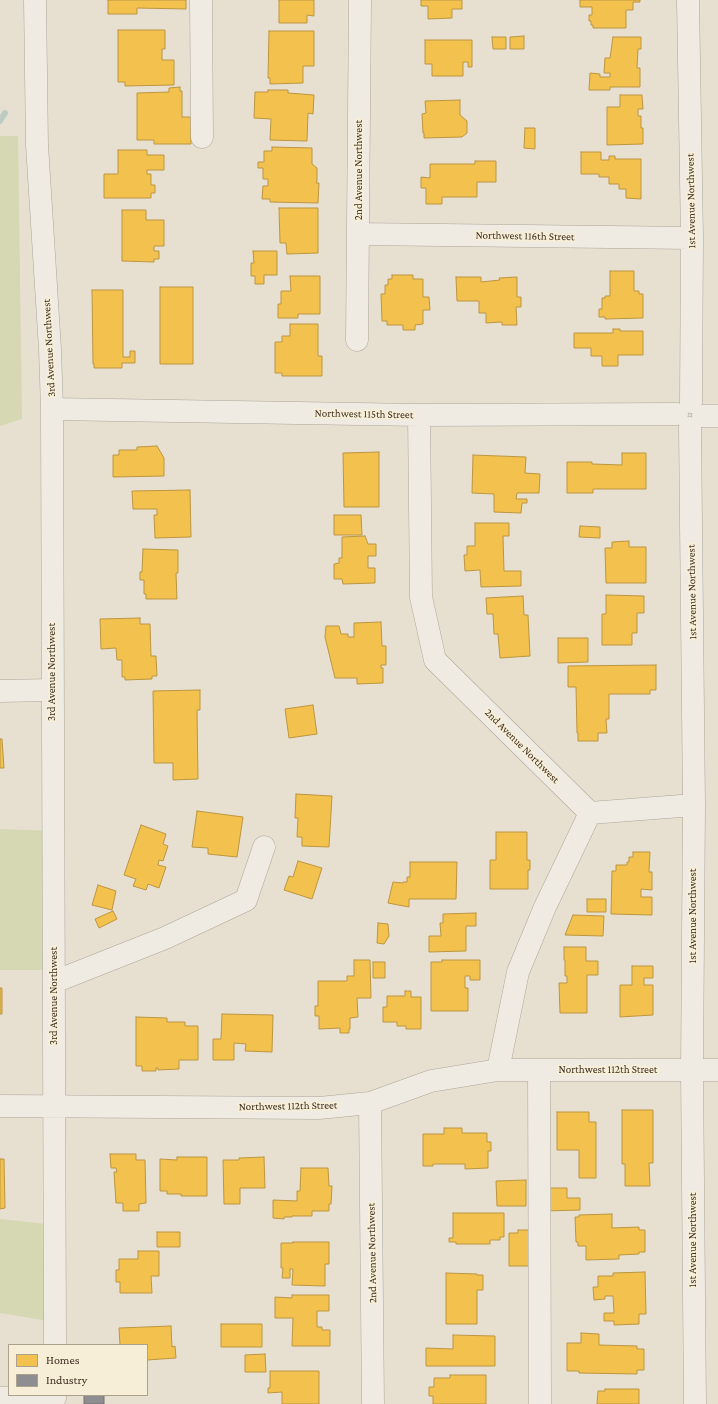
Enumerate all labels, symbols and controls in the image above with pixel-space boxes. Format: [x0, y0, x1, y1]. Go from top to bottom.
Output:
street label: 2nd Avenue Northwest [352, 120, 366, 220]
street label: 1st Avenue Northwest [684, 153, 698, 249]
street label: Northwest 116th Street [475, 229, 575, 243]
street label: 3rd Avenue Northwest [40, 299, 58, 397]
street label: Northwest 115th Street [315, 407, 413, 421]
street label: 1st Avenue Northwest [685, 544, 699, 640]
street label: 3rd Avenue Northwest [45, 623, 59, 721]
street label: 2nd Avenue Northwest [482, 706, 562, 786]
street label: 1st Avenue Northwest [686, 869, 700, 963]
street label: 3rd Avenue Northwest [47, 947, 61, 1045]
street label: Northwest 112th Street [559, 1063, 657, 1077]
street label: Northwest 112th Street [238, 1099, 338, 1113]
street label: 1st Avenue Northwest [686, 1193, 700, 1287]
street label: 2nd Avenue Northwest [365, 1203, 379, 1303]
legend [8, 1344, 148, 1396]
text: Homes [46, 1353, 79, 1367]
text: Industry [46, 1373, 87, 1387]

